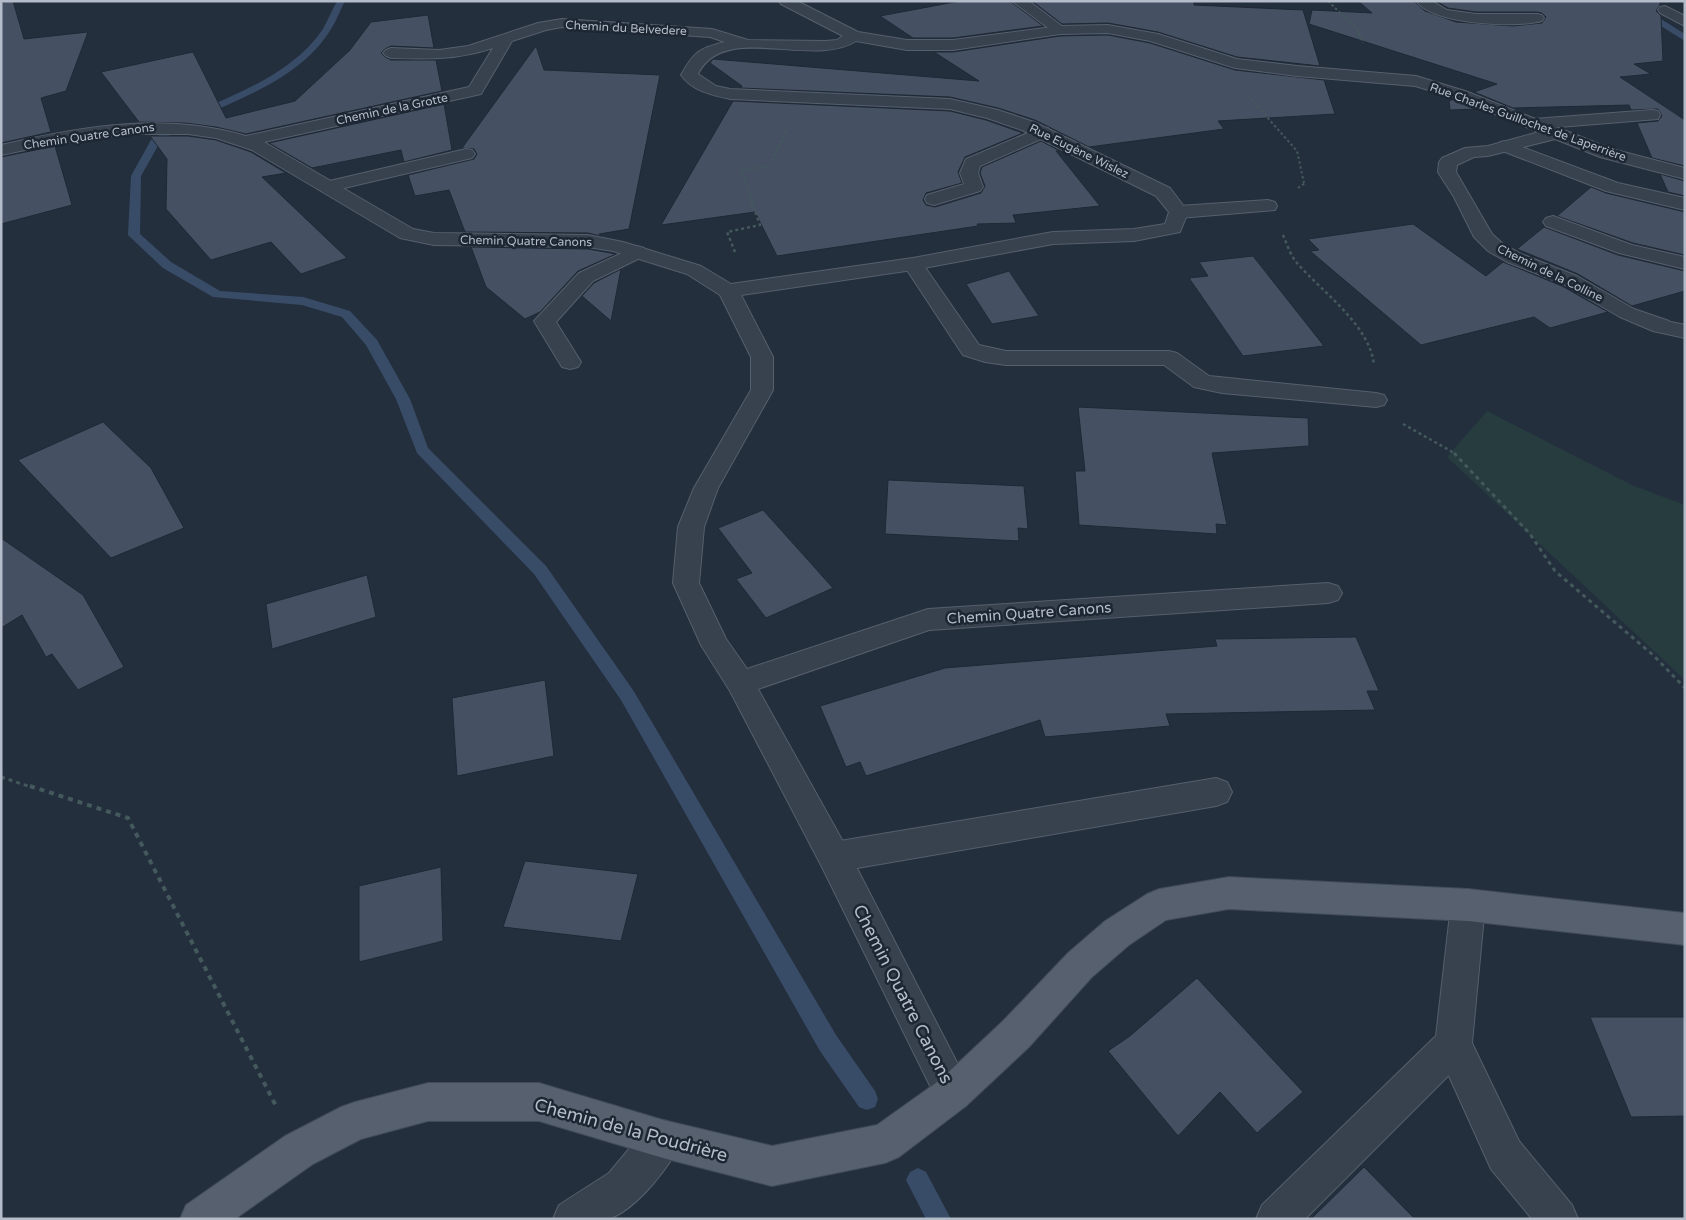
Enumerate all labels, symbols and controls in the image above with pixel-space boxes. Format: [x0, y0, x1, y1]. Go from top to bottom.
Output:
street label: Chemin du Belvedere [565, 18, 687, 38]
street label: Rue Charles Guillochet de Laperrière [1428, 80, 1628, 164]
street label: Chemin de la Grotte [335, 90, 449, 128]
street label: Chemin Quatre Canons [23, 120, 156, 152]
street label: Rue Eugène Wislez [1027, 121, 1131, 181]
street label: Chemin Quatre Canons [460, 233, 592, 249]
street label: Chemin de la Colline [1495, 241, 1605, 305]
street label: Chemin Quatre Canons [946, 598, 1112, 628]
street label: Chemin Quatre Canons [848, 901, 958, 1087]
street label: Chemin de la Poudrière [532, 1094, 730, 1166]

